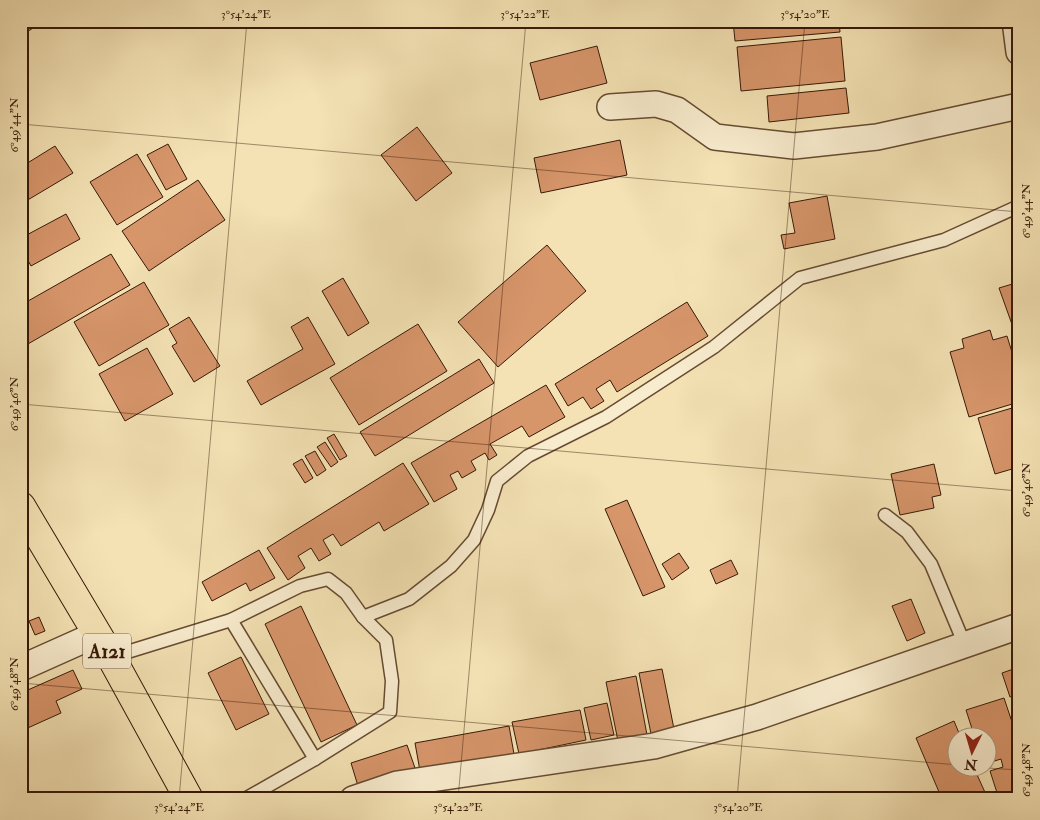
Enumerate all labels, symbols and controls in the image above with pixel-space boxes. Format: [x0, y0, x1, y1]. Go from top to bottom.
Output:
text: 3°54'24"E [221, 7, 271, 22]
text: 3°54'22"E [500, 7, 550, 22]
text: 3°54'20"E [780, 7, 830, 22]
text: 6°49'44"N [7, 97, 22, 152]
text: 6°49'44"N [1019, 183, 1034, 238]
text: 6°49'46"N [7, 377, 22, 431]
text: 6°49'46"N [1019, 463, 1034, 517]
road number: A121 [83, 634, 131, 668]
text: 6°49'48"N [7, 657, 22, 711]
north arrow [948, 728, 998, 778]
text: 6°49'48"N [1019, 743, 1034, 797]
text: N [963, 755, 979, 774]
text: 3°54'24"E [154, 800, 204, 815]
text: 3°54'22"E [433, 800, 483, 815]
text: 3°54'20"E [713, 800, 763, 815]

